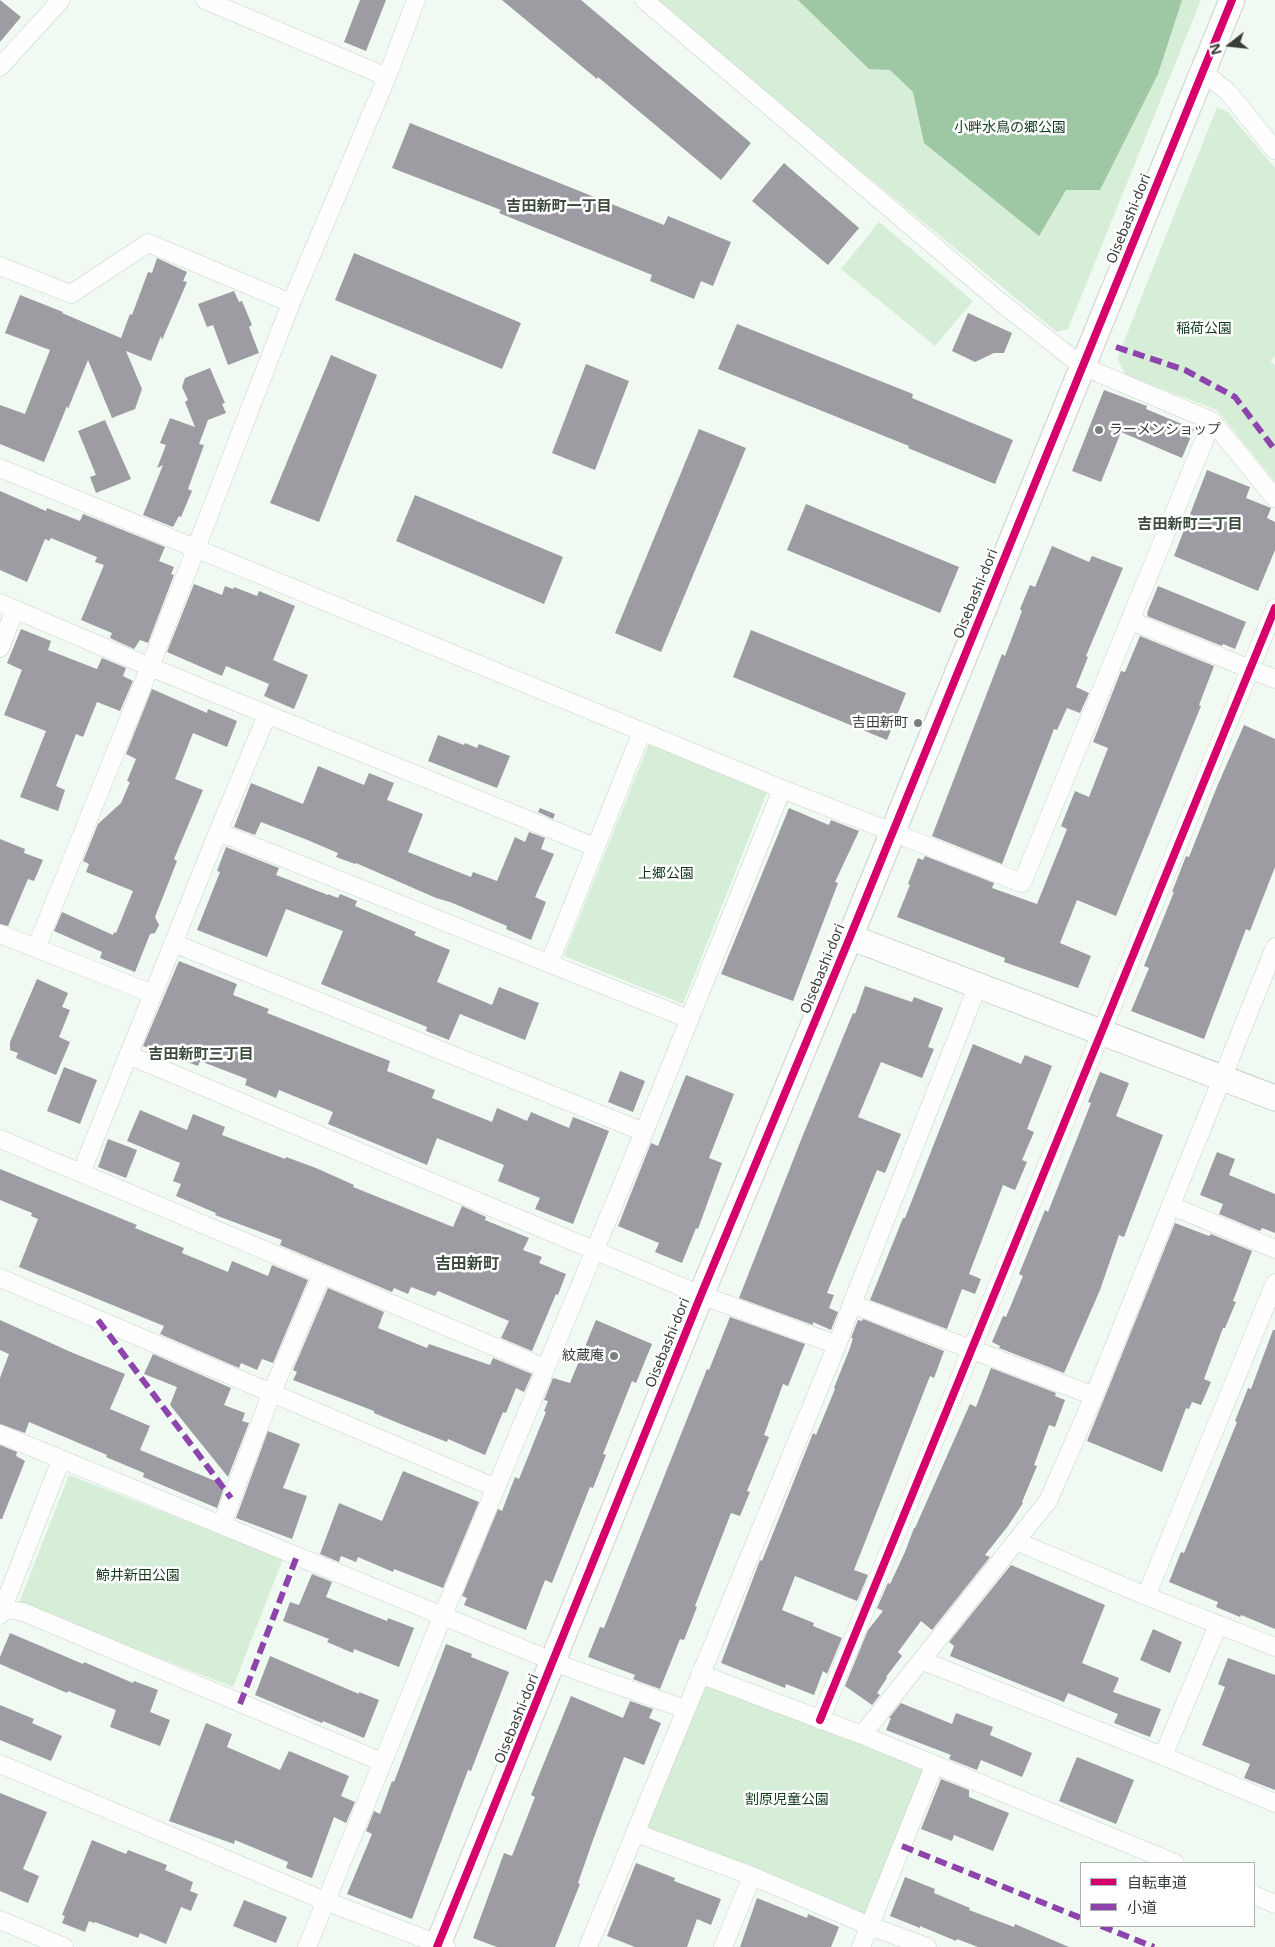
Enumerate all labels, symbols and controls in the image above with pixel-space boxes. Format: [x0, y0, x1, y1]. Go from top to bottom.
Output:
north arrow [1205, 20, 1255, 70]
text: N [1204, 41, 1226, 57]
park label: 小畔水鳥の郷公園 [954, 120, 1066, 136]
street label: Oisebashi-dori [1103, 172, 1155, 266]
district label: 吉田新町一丁目 [507, 198, 611, 216]
park label: 稲荷公園 [1176, 321, 1232, 337]
place label: ラーメンショップ [1109, 422, 1221, 438]
marker: ラーメンショップ [1093, 424, 1105, 436]
district label: 吉田新町二丁目 [1138, 516, 1242, 534]
street label: Oisebashi-dori [950, 547, 1002, 641]
place label: 吉田新町 [852, 715, 908, 731]
marker: 吉田新町 [912, 717, 924, 729]
park label: 上郷公園 [638, 866, 694, 882]
street label: Oisebashi-dori [797, 922, 849, 1016]
district label: 吉田新町三丁目 [149, 1046, 253, 1064]
district label: 吉田新町 [435, 1254, 499, 1274]
street label: Oisebashi-dori [642, 1296, 694, 1390]
place label: 紋蔵庵 [562, 1348, 604, 1364]
marker: 紋蔵庵 [608, 1350, 620, 1362]
park label: 鯨井新田公園 [96, 1568, 180, 1584]
street label: Oisebashi-dori [491, 1672, 543, 1766]
park label: 割原児童公園 [745, 1792, 829, 1808]
legend [1080, 1862, 1255, 1927]
text: 自転車道 [1127, 1872, 1187, 1892]
text: 小道 [1127, 1897, 1157, 1917]

